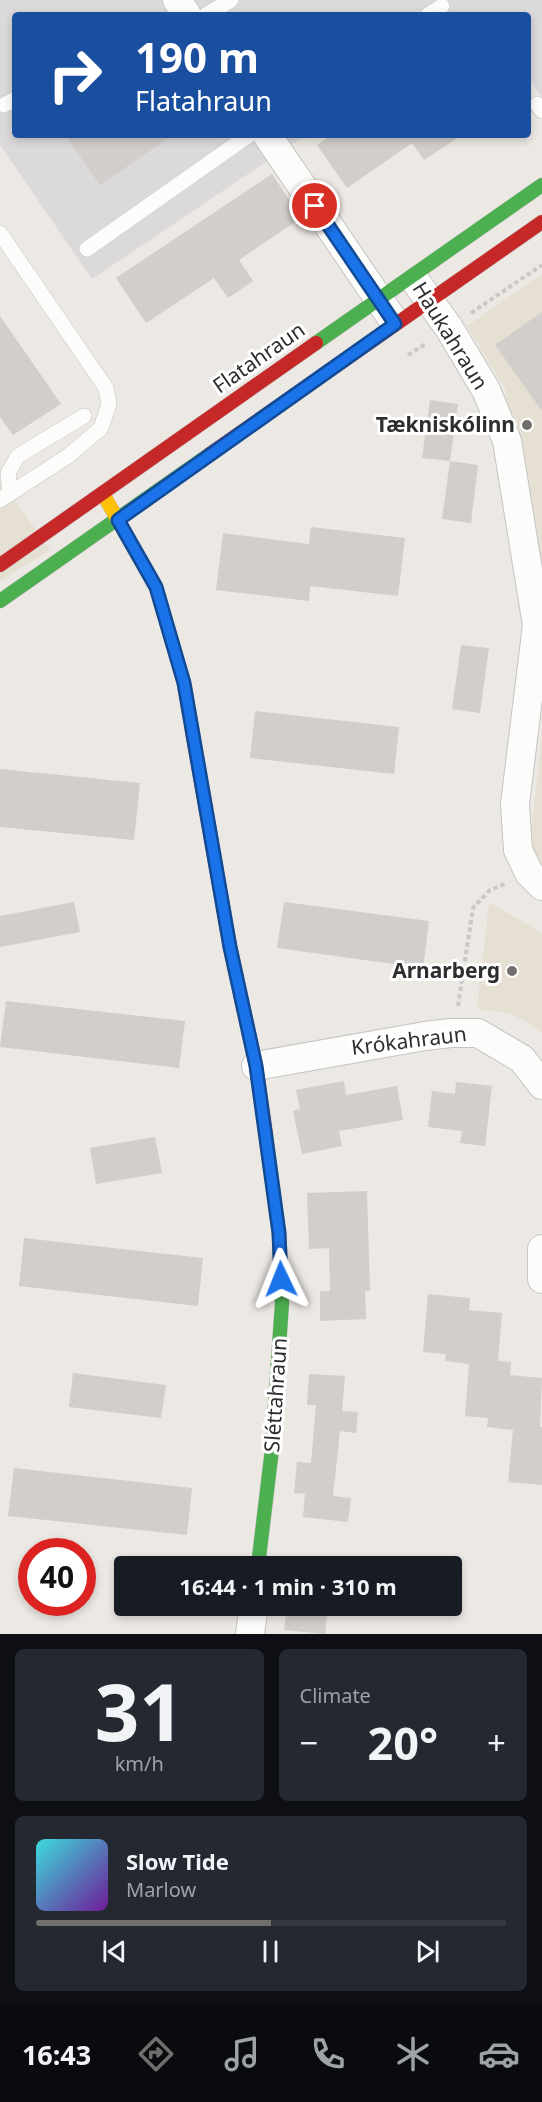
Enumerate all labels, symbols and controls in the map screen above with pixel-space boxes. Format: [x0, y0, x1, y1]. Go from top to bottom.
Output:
text: 190 m [135, 28, 259, 85]
icon: right [36, 36, 114, 114]
text: Flatahraun [135, 82, 272, 119]
pin [289, 180, 340, 231]
icon: arrive [298, 189, 331, 222]
street label: Haukahraun [407, 276, 495, 395]
street label: Flatahraun [207, 315, 310, 399]
place label: Tækniskólinn [376, 410, 515, 438]
marker: Tækniskólinn [520, 418, 534, 432]
place label: Arnarberg [392, 956, 500, 984]
marker: Arnarberg [505, 964, 519, 978]
street label: Krókahraun [350, 1019, 468, 1061]
position arrow [249, 1247, 313, 1311]
street label: Sléttahraun [257, 1337, 293, 1453]
speed limit sign: 40 [18, 1538, 96, 1616]
text: 16:44 · 1 min · 310 m [179, 1571, 397, 1601]
text: 31 [95, 1658, 184, 1764]
text: Climate [300, 1682, 371, 1709]
text: 20° [367, 1712, 438, 1773]
text: − [300, 1720, 318, 1765]
text: + [487, 1720, 506, 1765]
text: km/h [115, 1750, 164, 1777]
text: Slow Tide [126, 1846, 229, 1876]
text: Marlow [126, 1876, 196, 1903]
icon: previous [98, 1935, 131, 1968]
icon: pause [254, 1935, 287, 1968]
icon: next [411, 1935, 444, 1968]
icon: directions [135, 2033, 177, 2075]
icon: music [221, 2033, 263, 2075]
icon: phone [307, 2033, 349, 2075]
icon: climate [392, 2033, 434, 2075]
icon: car [478, 2033, 520, 2075]
text: 16:43 [22, 2036, 91, 2073]

